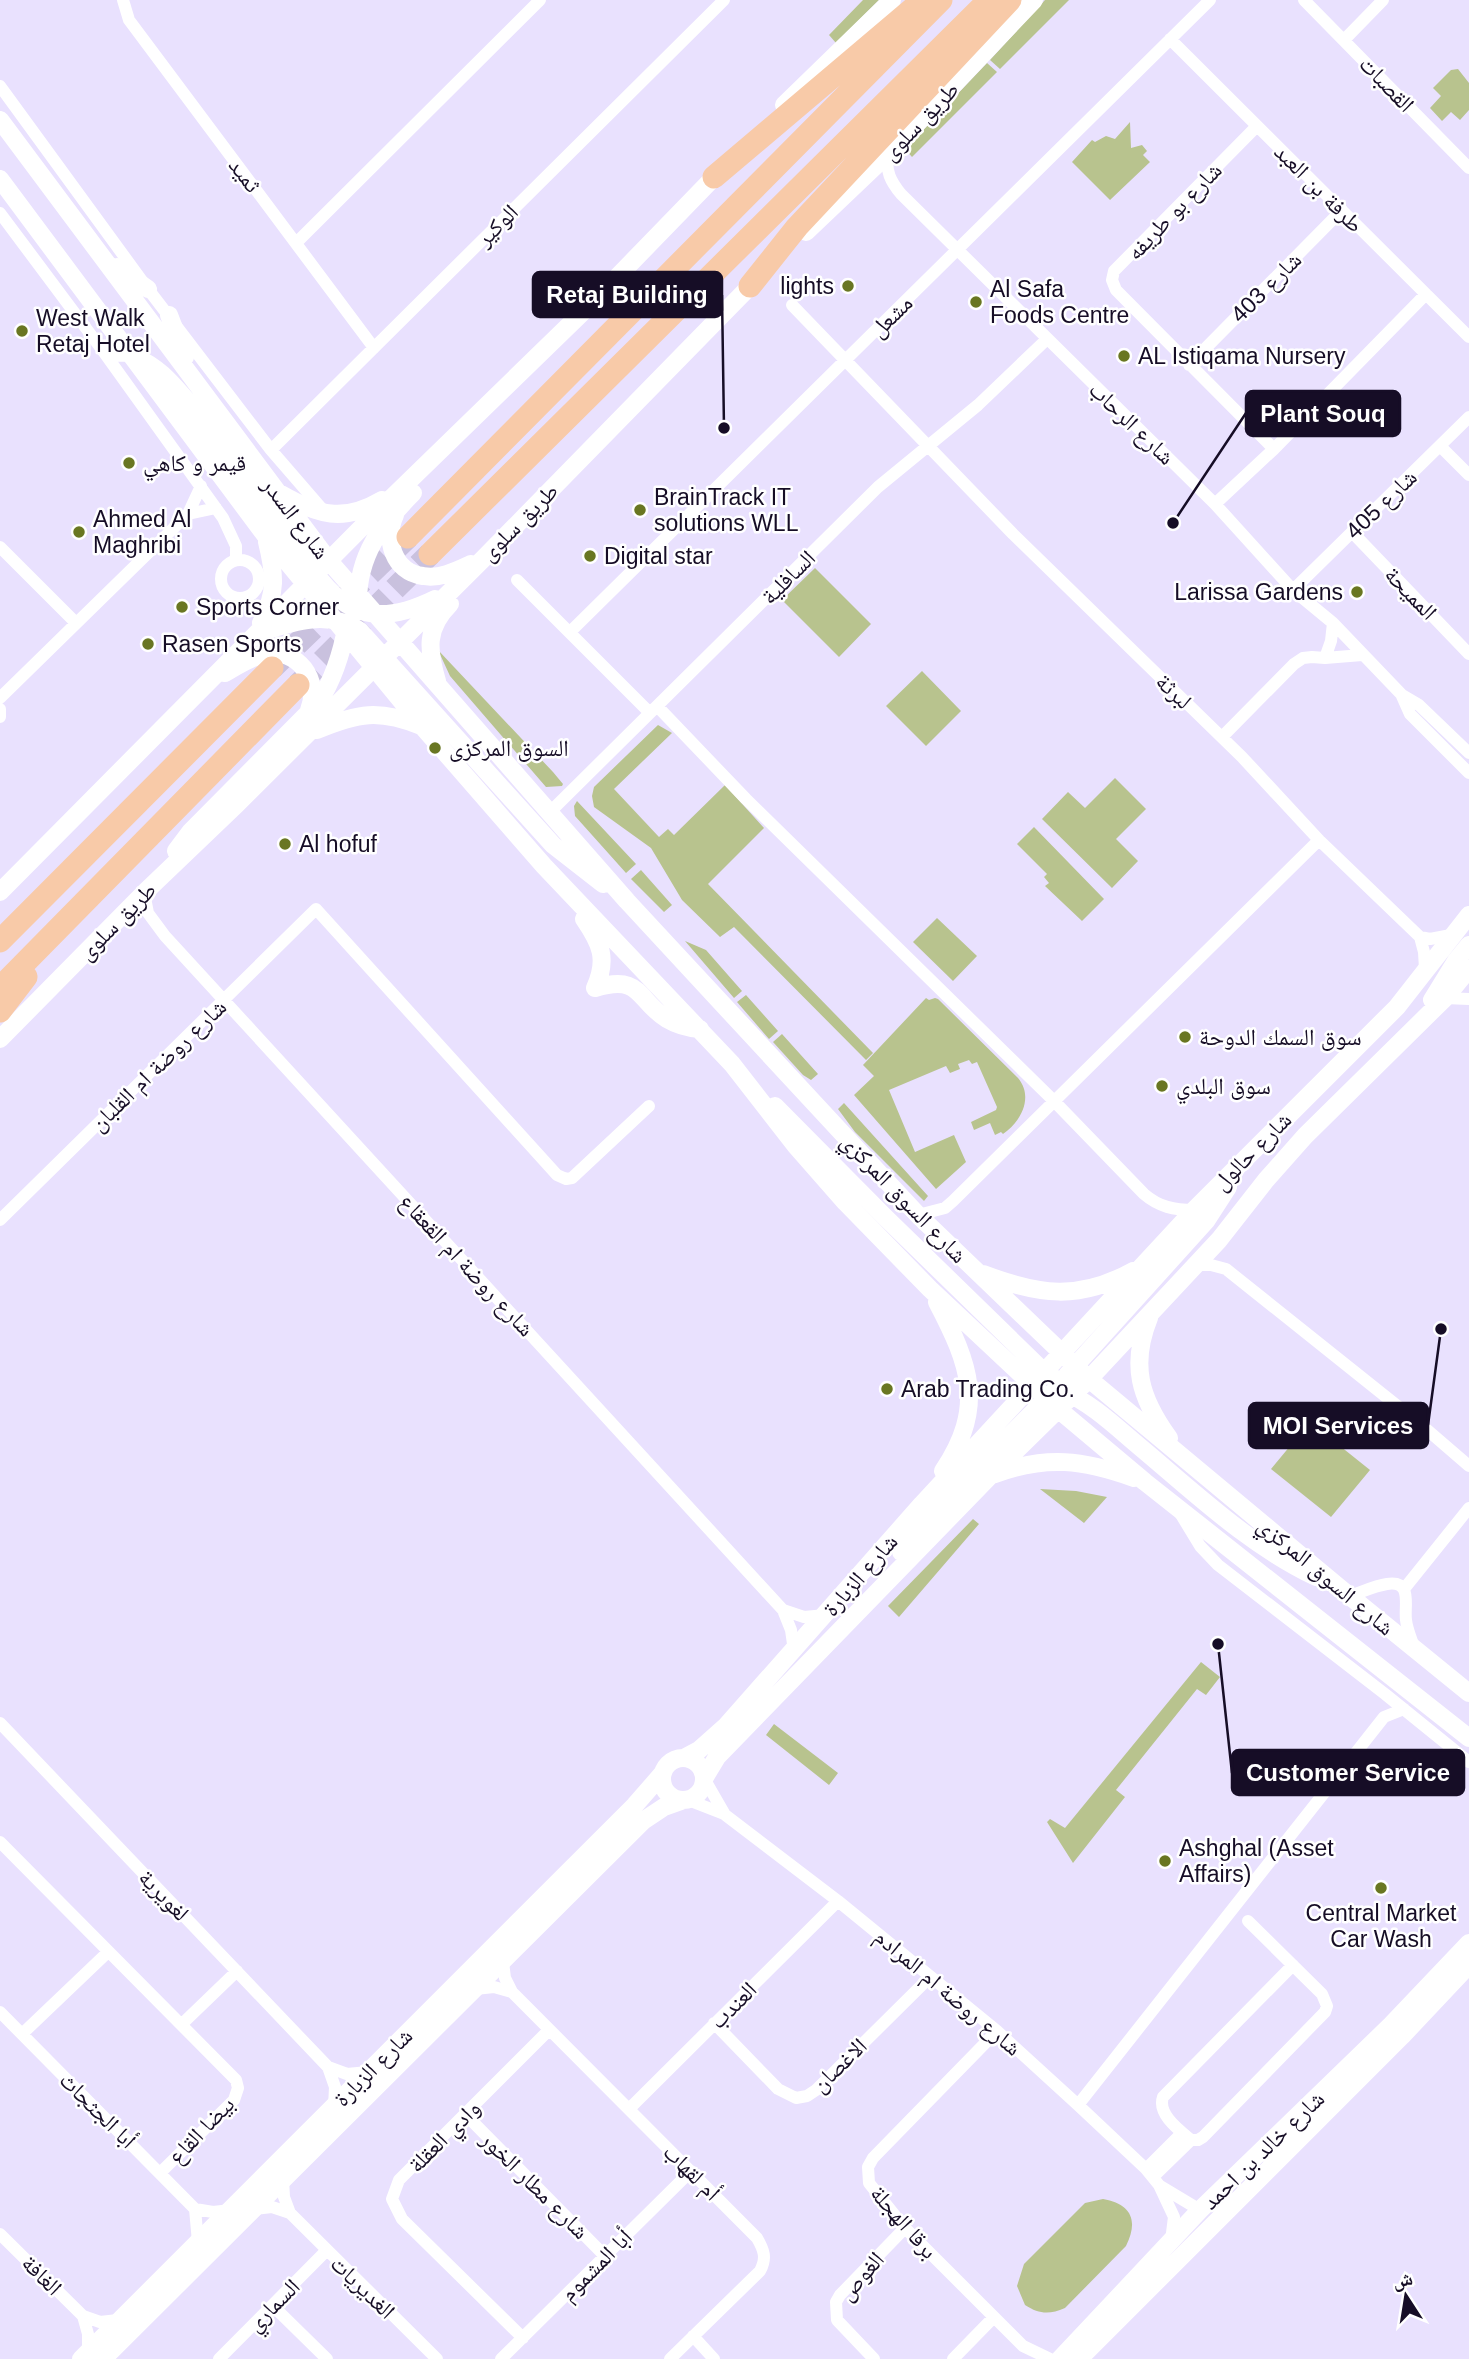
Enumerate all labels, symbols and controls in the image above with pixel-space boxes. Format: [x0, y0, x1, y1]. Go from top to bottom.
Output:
street label: القصبات [1354, 51, 1420, 118]
street label: طريق سلوى [876, 76, 965, 166]
street label: طرفة بن العبد [1269, 138, 1369, 238]
street label: ثميد [223, 153, 266, 198]
street label: شارع بو طريفه [1121, 157, 1228, 266]
street label: الوكير [470, 199, 524, 252]
street label: شارع 403 [1226, 247, 1308, 329]
callout: Retaj Building [533, 272, 722, 317]
place label: lights [780, 273, 834, 299]
place label: Al Safa Foods Centre [990, 276, 1129, 328]
marker: lights [840, 278, 856, 294]
text: Retaj Building [546, 281, 708, 308]
street label: مشعل [864, 290, 918, 343]
marker: Al Safa Foods Centre [968, 294, 984, 310]
place label: West Walk Retaj Hotel [36, 305, 150, 357]
marker: West Walk Retaj Hotel [14, 323, 30, 339]
place label: AL Istiqama Nursery [1138, 343, 1346, 369]
marker: AL Istiqama Nursery [1116, 348, 1132, 364]
street label: شارع الرحاب [1083, 376, 1180, 471]
callout: Plant Souq [1246, 391, 1400, 436]
text: Plant Souq [1260, 400, 1386, 427]
place label: قيمر و كاهي [143, 450, 246, 482]
marker: قيمر و كاهي [121, 455, 137, 471]
street label: شارع 405 [1340, 464, 1423, 546]
street label: شارع السدر [255, 471, 335, 565]
street label: طريق سلوى [475, 478, 564, 567]
place label: BrainTrack IT solutions WLL [654, 484, 799, 536]
marker: BrainTrack IT solutions WLL [632, 502, 648, 518]
place label: Ahmed Al Maghribi [93, 506, 191, 558]
marker: Ahmed Al Maghribi [71, 524, 87, 540]
place label: Digital star [604, 543, 713, 569]
street label: السافلية [756, 545, 821, 610]
marker: Digital star [582, 548, 598, 564]
street label: المميحة [1379, 561, 1442, 625]
place label: Larissa Gardens [1174, 579, 1343, 605]
marker: Larissa Gardens [1349, 584, 1365, 600]
place label: Sports Corner [196, 594, 340, 620]
marker: Sports Corner [174, 599, 190, 615]
place label: Rasen Sports [162, 631, 301, 657]
marker: Rasen Sports [140, 636, 156, 652]
street label: لبرثة [1150, 668, 1197, 714]
place label: السوق المركزى [449, 735, 569, 762]
marker: السوق المركزى [427, 740, 443, 756]
place label: Al hofuf [299, 831, 378, 857]
marker: Al hofuf [277, 836, 293, 852]
street label: طريق سلوى [73, 877, 162, 966]
street label: شارع روضة ام القلبان [85, 994, 233, 1139]
place label: سوق السمك الدوحة [1199, 1024, 1362, 1051]
marker: سوق السمك الدوحة [1177, 1029, 1193, 1045]
place label: سوق البلدي [1176, 1073, 1271, 1105]
marker: سوق البلدي [1154, 1078, 1170, 1094]
street label: شارع حالول [1207, 1106, 1298, 1197]
street label: شارع السوق المركزي [831, 1128, 972, 1272]
street label: شارع روضة ام القعقاع [392, 1188, 540, 1344]
place label: Arab Trading Co. [901, 1376, 1075, 1402]
marker: Arab Trading Co. [879, 1381, 895, 1397]
callout: MOI Services [1249, 1403, 1428, 1448]
text: MOI Services [1263, 1412, 1413, 1439]
street label: شارع السوق المركزي [1249, 1511, 1399, 1645]
street label: شارع الزبارة [817, 1529, 904, 1623]
callout: Customer Service [1232, 1750, 1464, 1795]
text: Customer Service [1246, 1759, 1450, 1786]
place label: Ashghal (Asset Affairs) [1179, 1835, 1334, 1887]
marker: Ashghal (Asset Affairs) [1157, 1853, 1173, 1869]
street label: لغويرية [133, 1864, 194, 1926]
marker: Central Market Car Wash [1373, 1880, 1389, 1896]
place label: Central Market Car Wash [1306, 1900, 1457, 1952]
street label: شارع روضة ام المرادم [868, 1923, 1026, 2063]
street label: العندب [704, 1976, 762, 2034]
street label: شارع الزبارة [328, 2022, 419, 2113]
street label: الاغصان [806, 2033, 873, 2098]
street label: أبا الجثجاث [54, 2066, 142, 2154]
street label: شارع خالد بن احمد [1197, 2085, 1331, 2216]
street label: بيضا القاع [163, 2091, 241, 2171]
street label: وادي العقلة [403, 2095, 490, 2182]
street label: شارع مطار الخور [474, 2125, 594, 2246]
street label: أم لقهاب [656, 2138, 726, 2208]
street label: برقا الهجلة [865, 2180, 943, 2264]
street label: أبا المشموم [554, 2223, 639, 2308]
street label: الغوص [833, 2246, 890, 2306]
street label: الغافة [17, 2250, 67, 2300]
street label: الغديريات [325, 2250, 401, 2324]
north arrow [1371, 2261, 1441, 2331]
text: ش [1391, 2267, 1415, 2293]
street label: السماري [241, 2273, 309, 2341]

